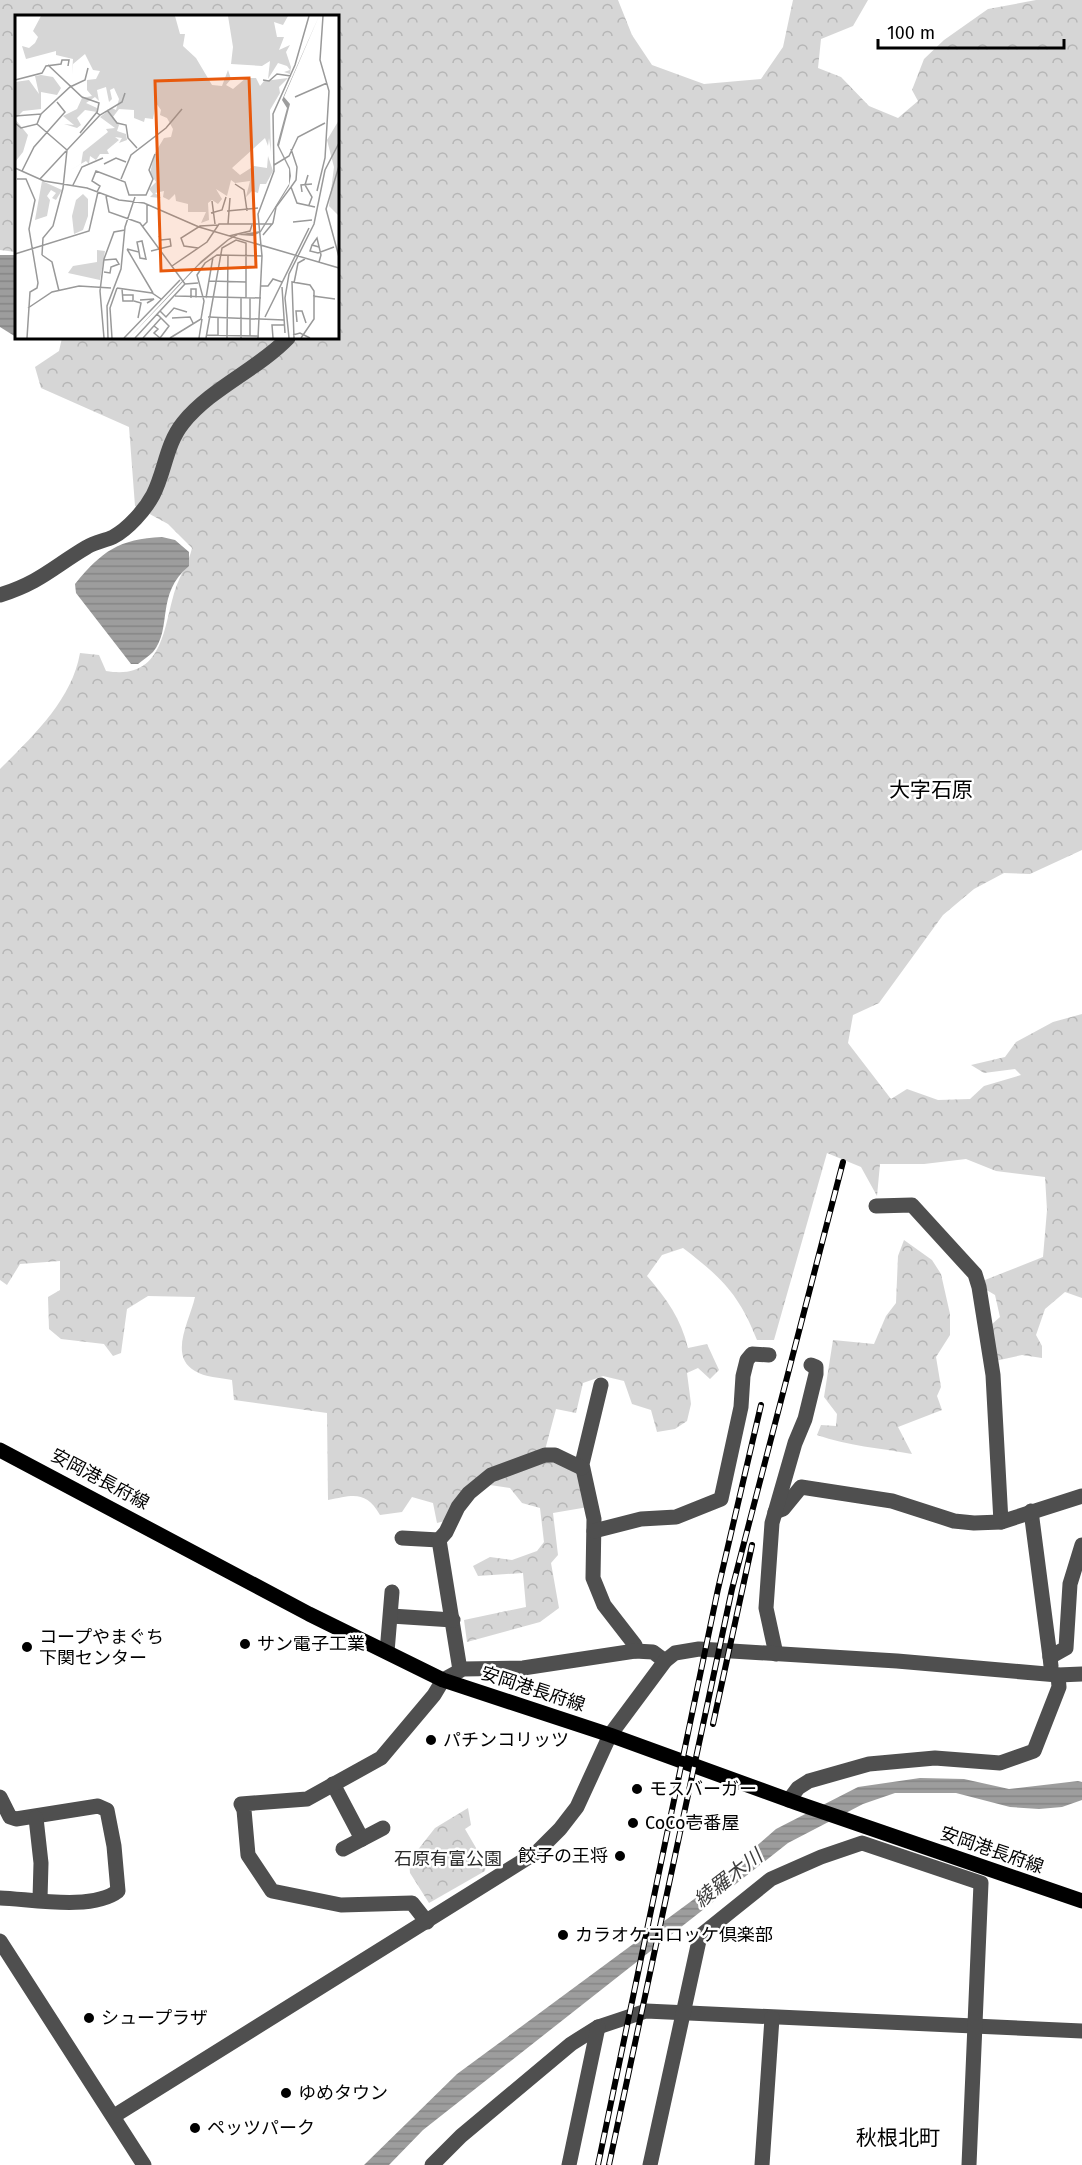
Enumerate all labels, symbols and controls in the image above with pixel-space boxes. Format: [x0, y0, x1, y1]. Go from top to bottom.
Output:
scale bar [878, 12, 1064, 50]
inset map [15, 15, 339, 339]
text: 100 m [887, 22, 935, 44]
district label: 大字石原 [889, 777, 973, 803]
street label: 安岡港長府線 [47, 1444, 153, 1514]
place label: コープやまぐち 下関センター [39, 1626, 164, 1669]
place label: サン電子工業 [257, 1633, 365, 1655]
marker: サン電子工業 [238, 1637, 252, 1651]
marker: コープやまぐち 下関センター [20, 1640, 34, 1654]
street label: 安岡港長府線 [478, 1662, 588, 1716]
place label: パチンコリッツ [443, 1729, 569, 1751]
marker: パチンコリッツ [424, 1733, 438, 1747]
place label: モスバーガー [649, 1778, 757, 1800]
marker: モスバーガー [630, 1782, 644, 1796]
place label: CoCo壱番屋 [645, 1812, 739, 1834]
marker: CoCo壱番屋 [626, 1816, 640, 1830]
street label: 安岡港長府線 [937, 1822, 1047, 1878]
water label: 綾羅木川 [689, 1843, 768, 1912]
place label: 餃子の王将 [518, 1845, 608, 1867]
park label: 石原有富公園 [394, 1848, 502, 1870]
marker: 餃子の王将 [613, 1849, 627, 1863]
place label: カラオケコロッケ倶楽部 [575, 1924, 773, 1946]
marker: カラオケコロッケ倶楽部 [556, 1928, 570, 1942]
place label: シュープラザ [101, 2007, 208, 2029]
marker: シュープラザ [82, 2011, 96, 2025]
place label: ゆめタウン [298, 2082, 388, 2104]
marker: ゆめタウン [279, 2086, 293, 2100]
place label: ペッツパーク [207, 2117, 315, 2139]
marker: ペッツパーク [188, 2121, 202, 2135]
district label: 秋根北町 [856, 2125, 940, 2151]

